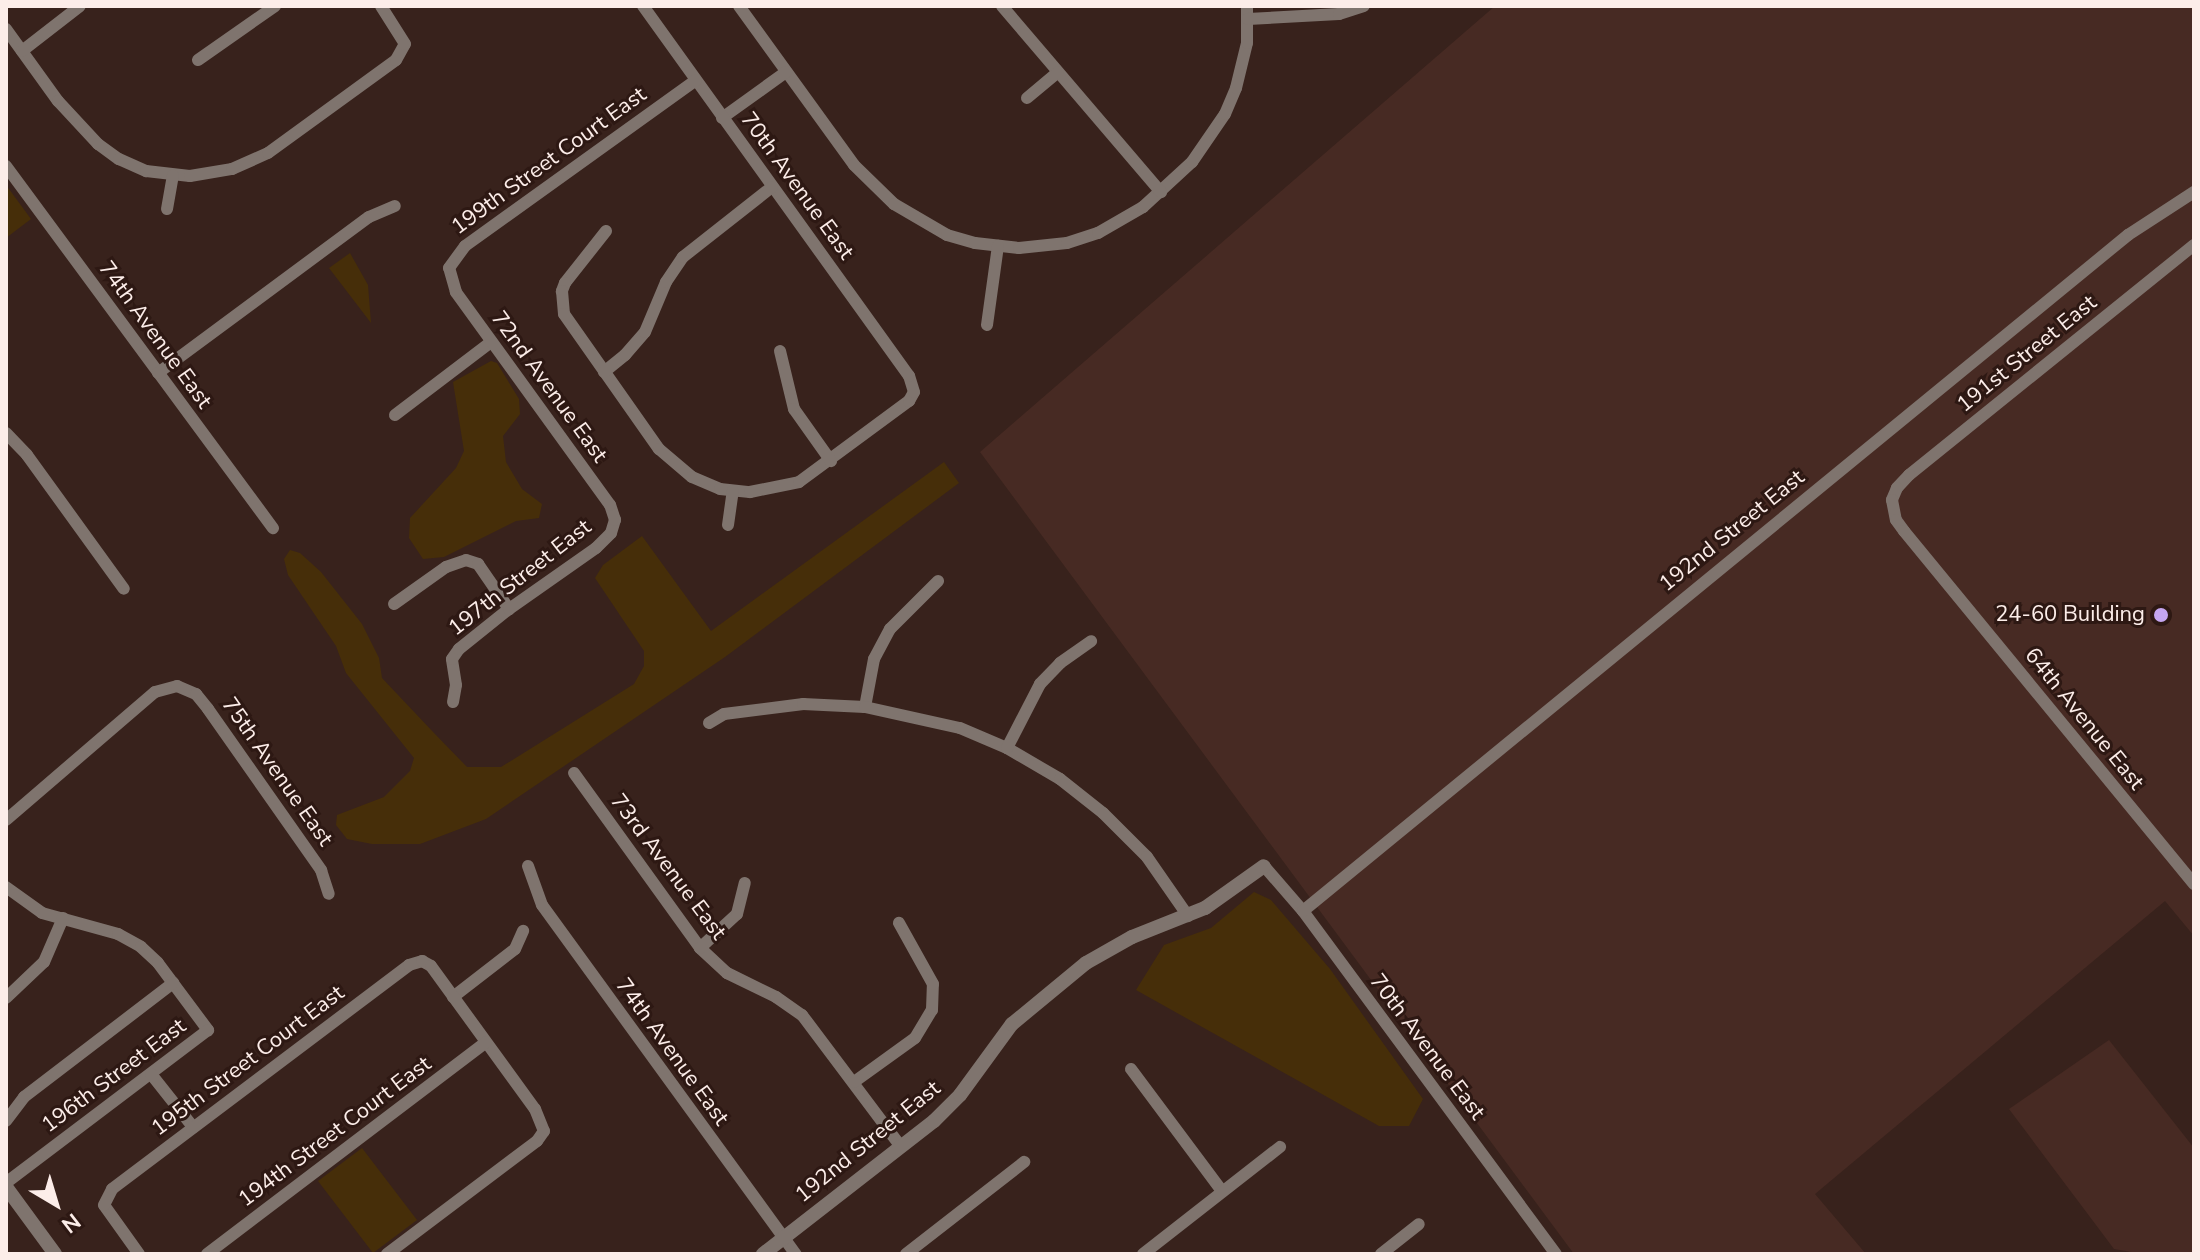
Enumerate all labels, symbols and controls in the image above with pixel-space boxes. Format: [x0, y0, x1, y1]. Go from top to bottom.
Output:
street label: 199th Street Court East [447, 82, 651, 240]
street label: 70th Avenue East [735, 107, 859, 265]
street label: 74th Avenue East [93, 256, 217, 414]
street label: 191st Street East [1952, 290, 2102, 418]
street label: 72nd Avenue East [485, 306, 613, 468]
street label: 192nd Street East [1654, 464, 1810, 598]
street label: 197th Street East [443, 514, 597, 642]
place label: 24-60 Building [1995, 602, 2145, 628]
marker: 24-60 Building [2152, 606, 2170, 624]
street label: 64th Avenue East [2019, 643, 2149, 795]
street label: 75th Avenue East [216, 693, 338, 851]
street label: 73rd Avenue East [605, 789, 731, 945]
street label: 70th Avenue East [1364, 969, 1490, 1125]
street label: 74th Avenue East [610, 973, 734, 1131]
street label: 195th Street Court East [147, 980, 349, 1142]
street label: 196th Street East [37, 1013, 191, 1139]
street label: 194th Street Court East [234, 1051, 436, 1213]
street label: 192nd Street East [790, 1075, 946, 1209]
north arrow [16, 1164, 96, 1244]
text: N [55, 1206, 86, 1240]

